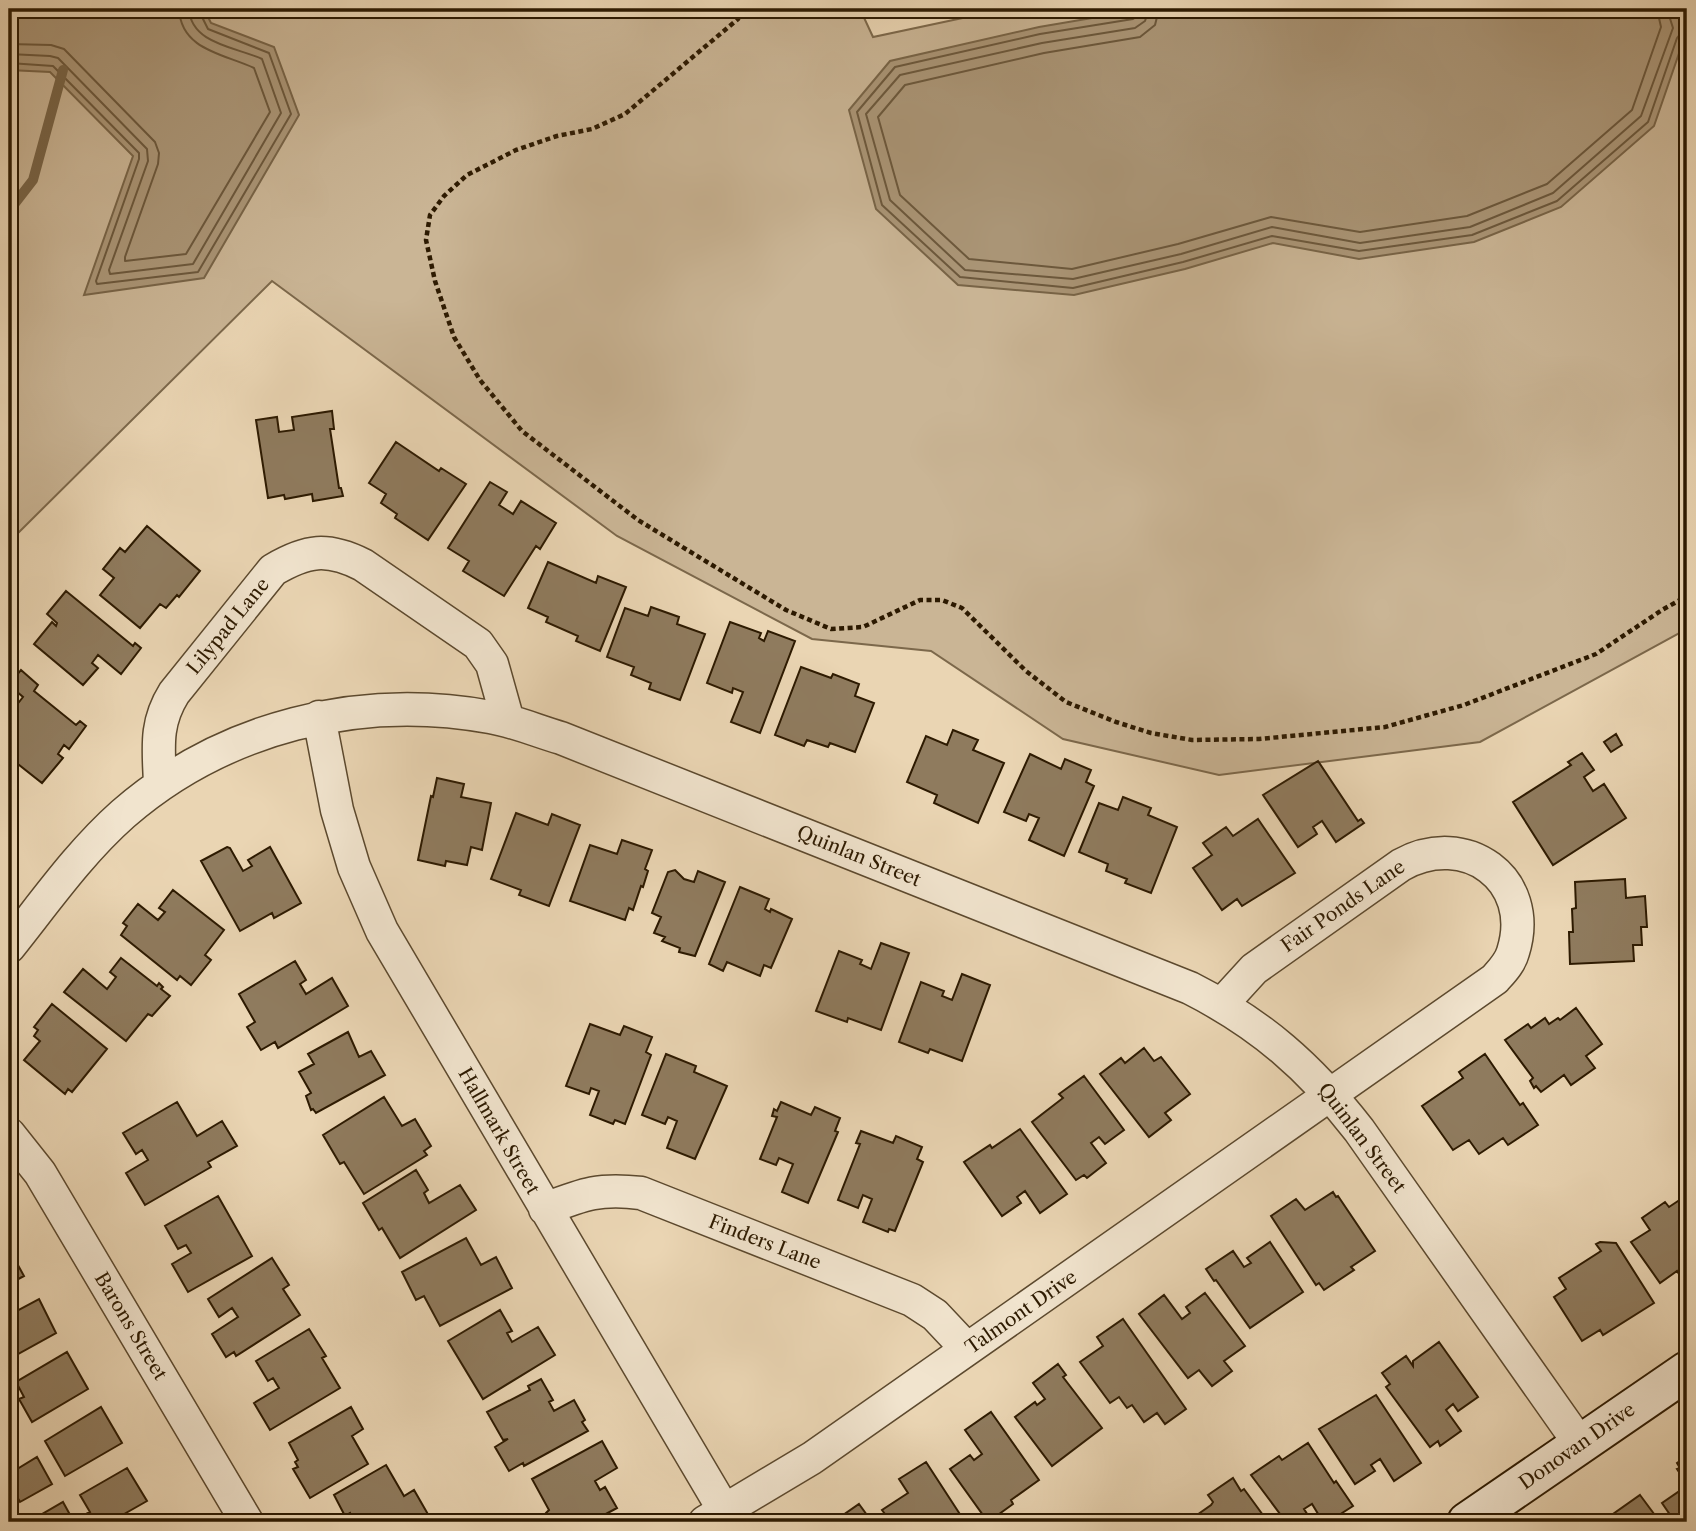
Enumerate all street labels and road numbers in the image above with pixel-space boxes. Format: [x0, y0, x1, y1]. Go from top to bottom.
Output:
street label: Lilypad Lane [182, 573, 274, 679]
street label: Quinlan Street [794, 821, 925, 891]
street label: Fair Ponds Lane [1277, 855, 1409, 957]
street label: Hallmark Street [453, 1063, 545, 1199]
street label: Quinlan Street [1313, 1079, 1411, 1198]
street label: Finders Lane [706, 1210, 824, 1274]
street label: Talmont Drive [961, 1265, 1081, 1359]
street label: Barons Street [90, 1268, 172, 1384]
street label: Donovan Drive [1515, 1398, 1639, 1494]

